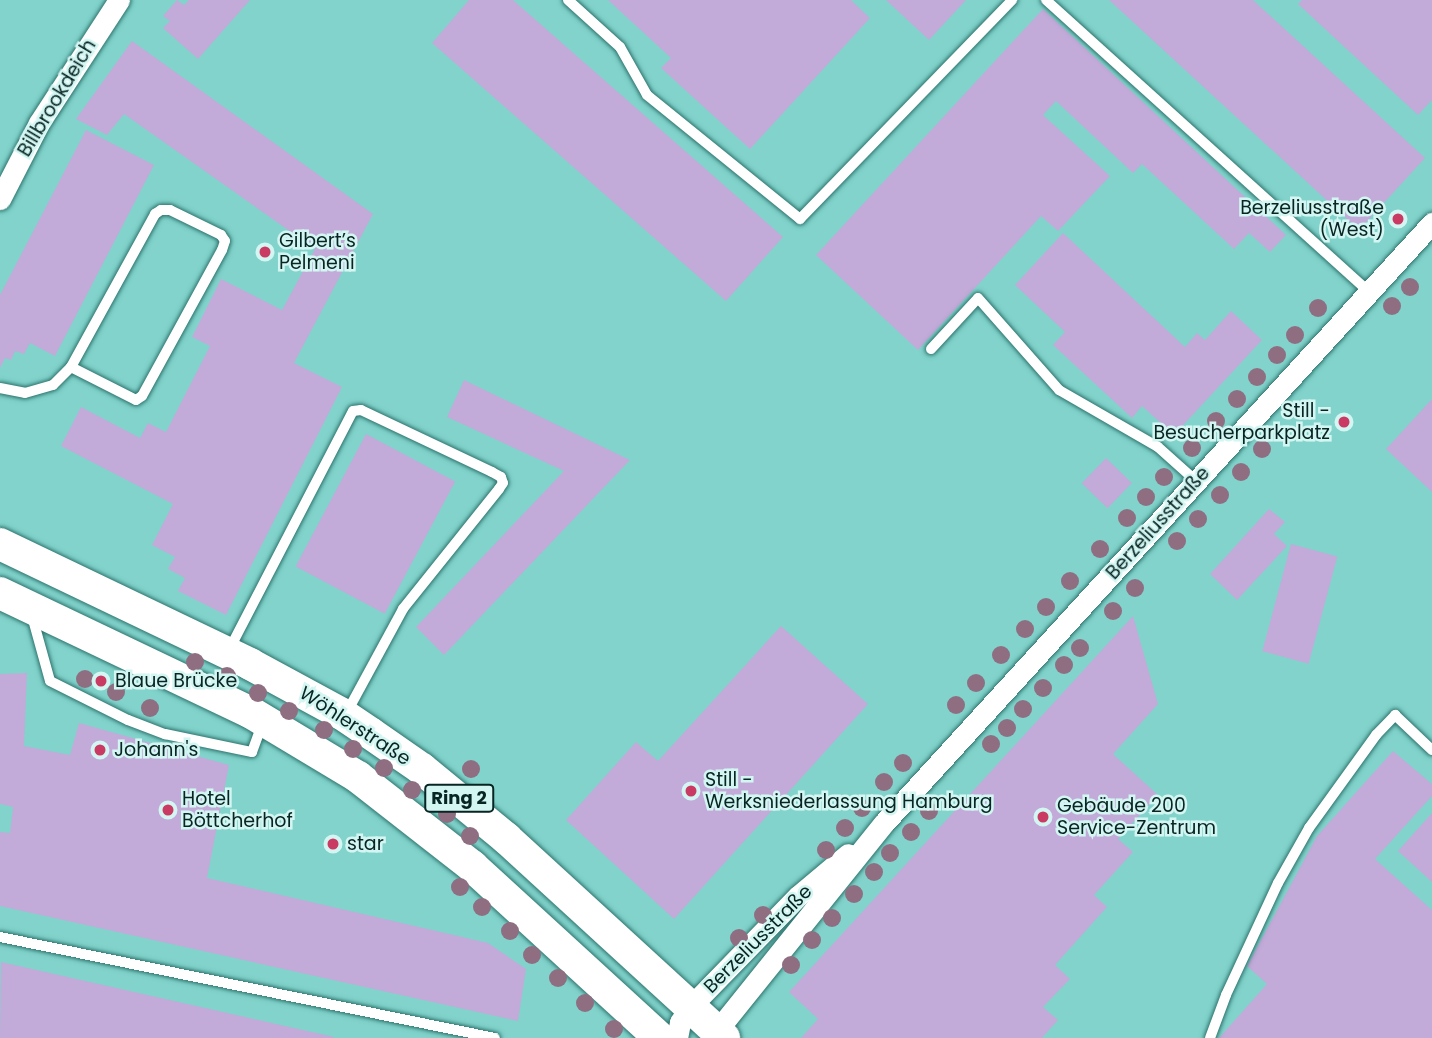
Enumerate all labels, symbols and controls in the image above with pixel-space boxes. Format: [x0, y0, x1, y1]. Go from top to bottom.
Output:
street label: Billbrookdeich [13, 35, 101, 161]
place label: Berzeliusstraße (West) [1240, 197, 1384, 241]
marker: Berzeliusstraße (West) [1390, 211, 1406, 227]
place label: Gilbert’s Pelmeni [279, 230, 356, 274]
marker: Gilbert’s Pelmeni [257, 244, 273, 260]
place label: Still - Besucherparkplatz [1153, 400, 1330, 444]
marker: Still - Besucherparkplatz [1336, 414, 1352, 430]
street label: Berzeliusstraße [1101, 462, 1215, 584]
place label: Blaue Brücke [115, 670, 237, 692]
marker: Blaue Brücke [93, 673, 109, 689]
street label: Wöhlerstraße [295, 682, 415, 770]
place label: Johann's [114, 739, 198, 761]
marker: Johann's [92, 742, 108, 758]
place label: Still - Werksniederlassung Hamburg [705, 769, 993, 813]
marker: Still - Werksniederlassung Hamburg [683, 783, 699, 799]
road number: Ring 2 [424, 784, 494, 812]
place label: Hotel Böttcherhof [182, 788, 293, 832]
place label: Gebäude 200 Service-Zentrum [1057, 795, 1216, 839]
marker: Hotel Böttcherhof [160, 802, 176, 818]
marker: Gebäude 200 Service-Zentrum [1035, 809, 1051, 825]
place label: star [347, 833, 384, 855]
marker: star [325, 836, 341, 852]
street label: Berzeliusstraße [699, 880, 817, 998]

